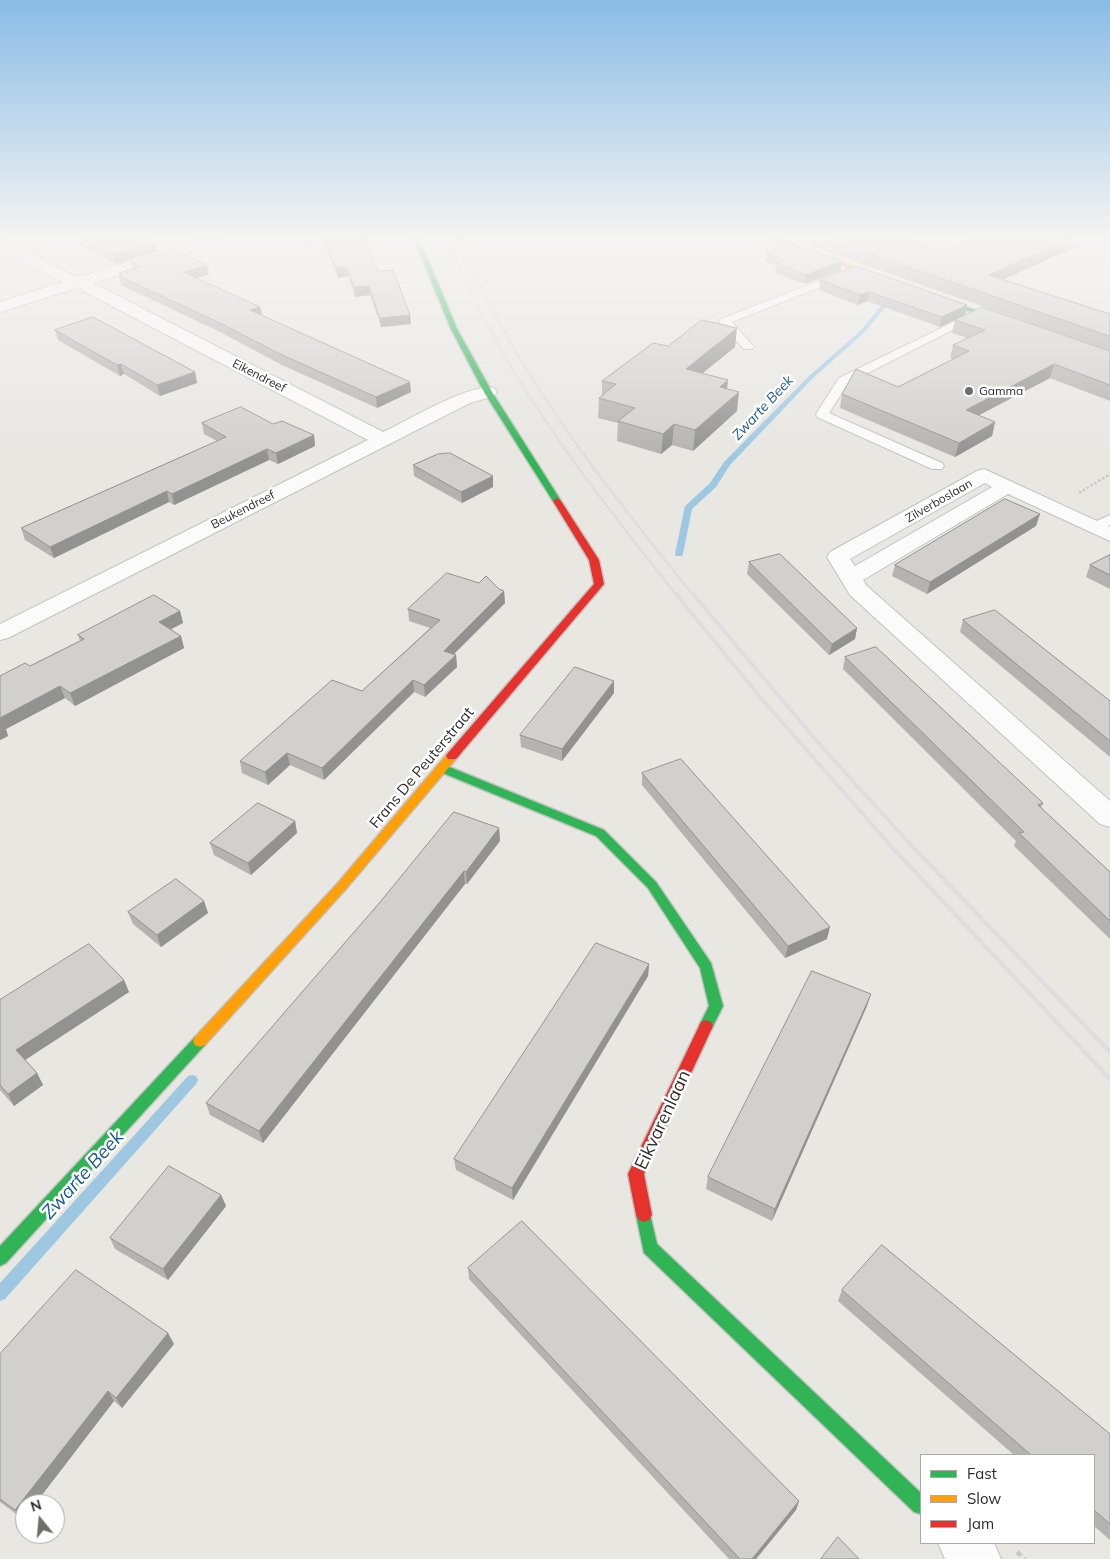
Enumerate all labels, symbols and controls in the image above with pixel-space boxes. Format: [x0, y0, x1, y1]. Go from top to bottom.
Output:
street label: Eikendreef [230, 356, 288, 396]
water label: Zwarte Beek [729, 372, 797, 444]
place label: Gamma [979, 384, 1023, 398]
marker: Gamma [963, 385, 975, 397]
street label: Zilverboslaan [903, 476, 975, 526]
street label: Beukendreef [209, 488, 277, 532]
street label: Frans De Peuterstraat [366, 704, 478, 832]
street label: Eikvarenlaan [631, 1067, 695, 1173]
water label: Zwarte Beek [37, 1126, 129, 1224]
legend [920, 1454, 1095, 1544]
text: Fast [967, 1464, 997, 1483]
text: Slow [967, 1489, 1001, 1508]
north arrow [15, 1494, 65, 1544]
text: N [28, 1495, 44, 1516]
text: Jam [967, 1514, 994, 1533]

